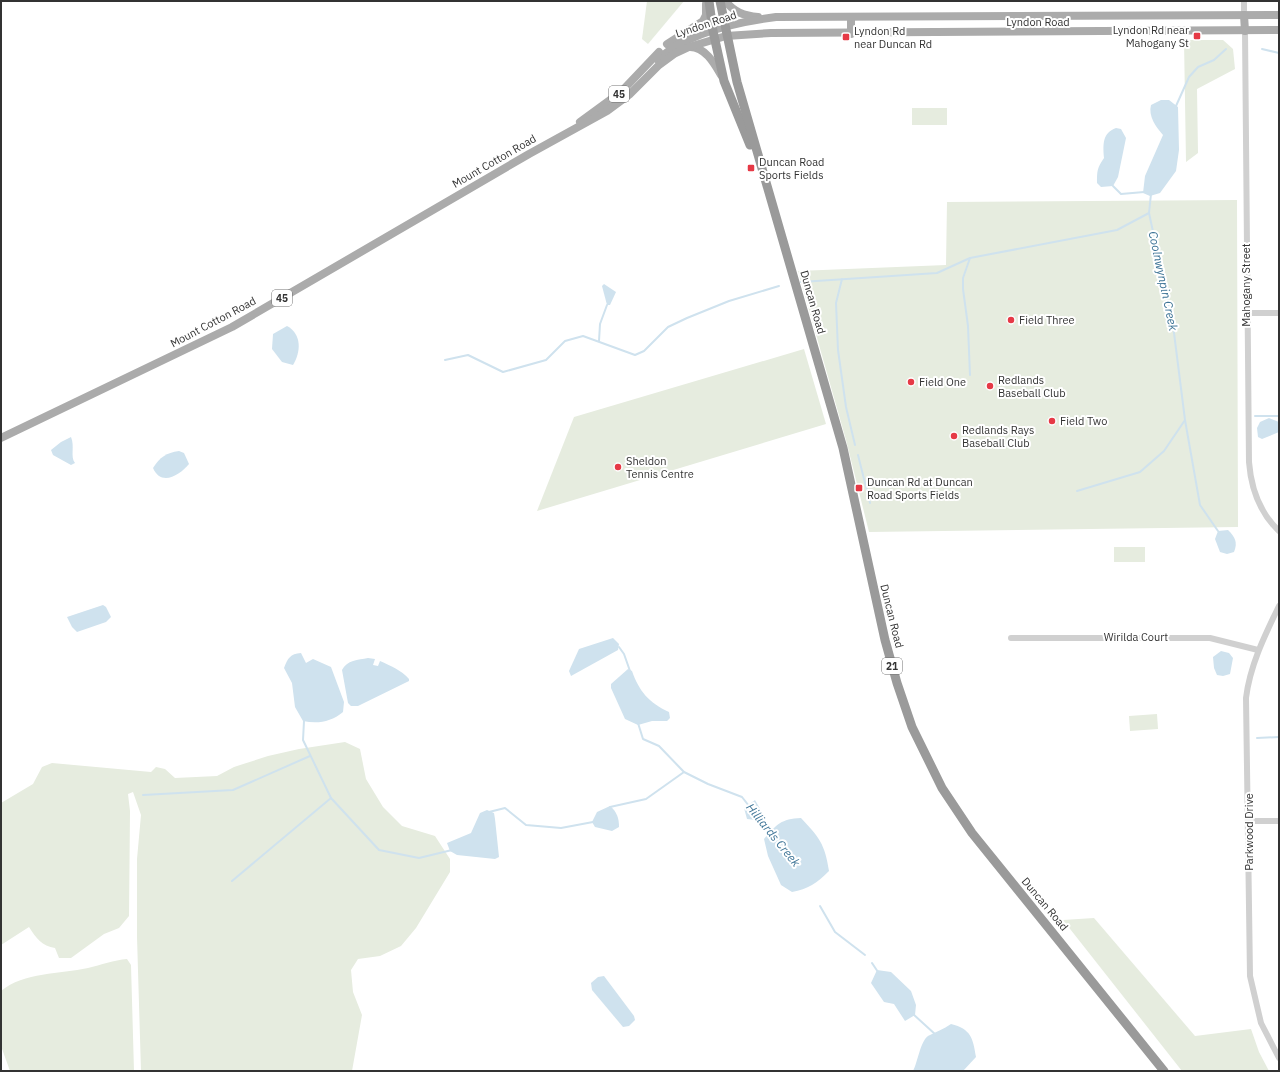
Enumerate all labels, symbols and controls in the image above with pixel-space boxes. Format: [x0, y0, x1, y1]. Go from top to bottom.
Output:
street label: Lyndon Road [674, 8, 738, 40]
street label: Lyndon Road [1006, 15, 1070, 29]
place label: Lyndon Rd near Mahogany St [1113, 23, 1189, 50]
place label: Lyndon Rd near Duncan Rd [854, 24, 932, 51]
marker: Lyndon Rd near Mahogany St [1192, 31, 1202, 41]
marker: Lyndon Rd near Duncan Rd [841, 32, 851, 42]
road number: 45 [609, 86, 629, 102]
street label: Mount Cotton Road [449, 131, 539, 191]
place label: Duncan Road Sports Fields [759, 155, 824, 182]
marker: Duncan Road Sports Fields [746, 163, 756, 173]
water label: Coolnwynpin Creek [1146, 230, 1182, 333]
street label: Mahogany Street [1239, 243, 1253, 327]
street label: Duncan Road [797, 269, 829, 335]
road number: 45 [272, 290, 292, 306]
street label: Mount Cotton Road [168, 294, 258, 350]
place label: Field Three [1019, 313, 1075, 327]
marker: Field Three [1006, 315, 1016, 325]
place label: Redlands Baseball Club [998, 373, 1066, 400]
place label: Field One [919, 375, 966, 389]
marker: Field One [906, 377, 916, 387]
marker: Redlands Baseball Club [985, 381, 995, 391]
place label: Field Two [1060, 414, 1107, 428]
marker: Field Two [1047, 416, 1057, 426]
place label: Redlands Rays Baseball Club [962, 423, 1034, 450]
marker: Redlands Rays Baseball Club [949, 431, 959, 441]
place label: Sheldon Tennis Centre [626, 454, 694, 481]
marker: Sheldon Tennis Centre [613, 462, 623, 472]
place label: Duncan Rd at Duncan Road Sports Fields [867, 475, 973, 502]
marker: Duncan Rd at Duncan Road Sports Fields [854, 483, 864, 493]
street label: Duncan Road [877, 583, 907, 649]
street label: Wirilda Court [1104, 630, 1168, 644]
road number: 21 [882, 658, 902, 674]
street label: Parkwood Drive [1242, 793, 1256, 871]
water label: Hilliards Creek [743, 800, 804, 870]
street label: Duncan Road [1019, 874, 1071, 934]

